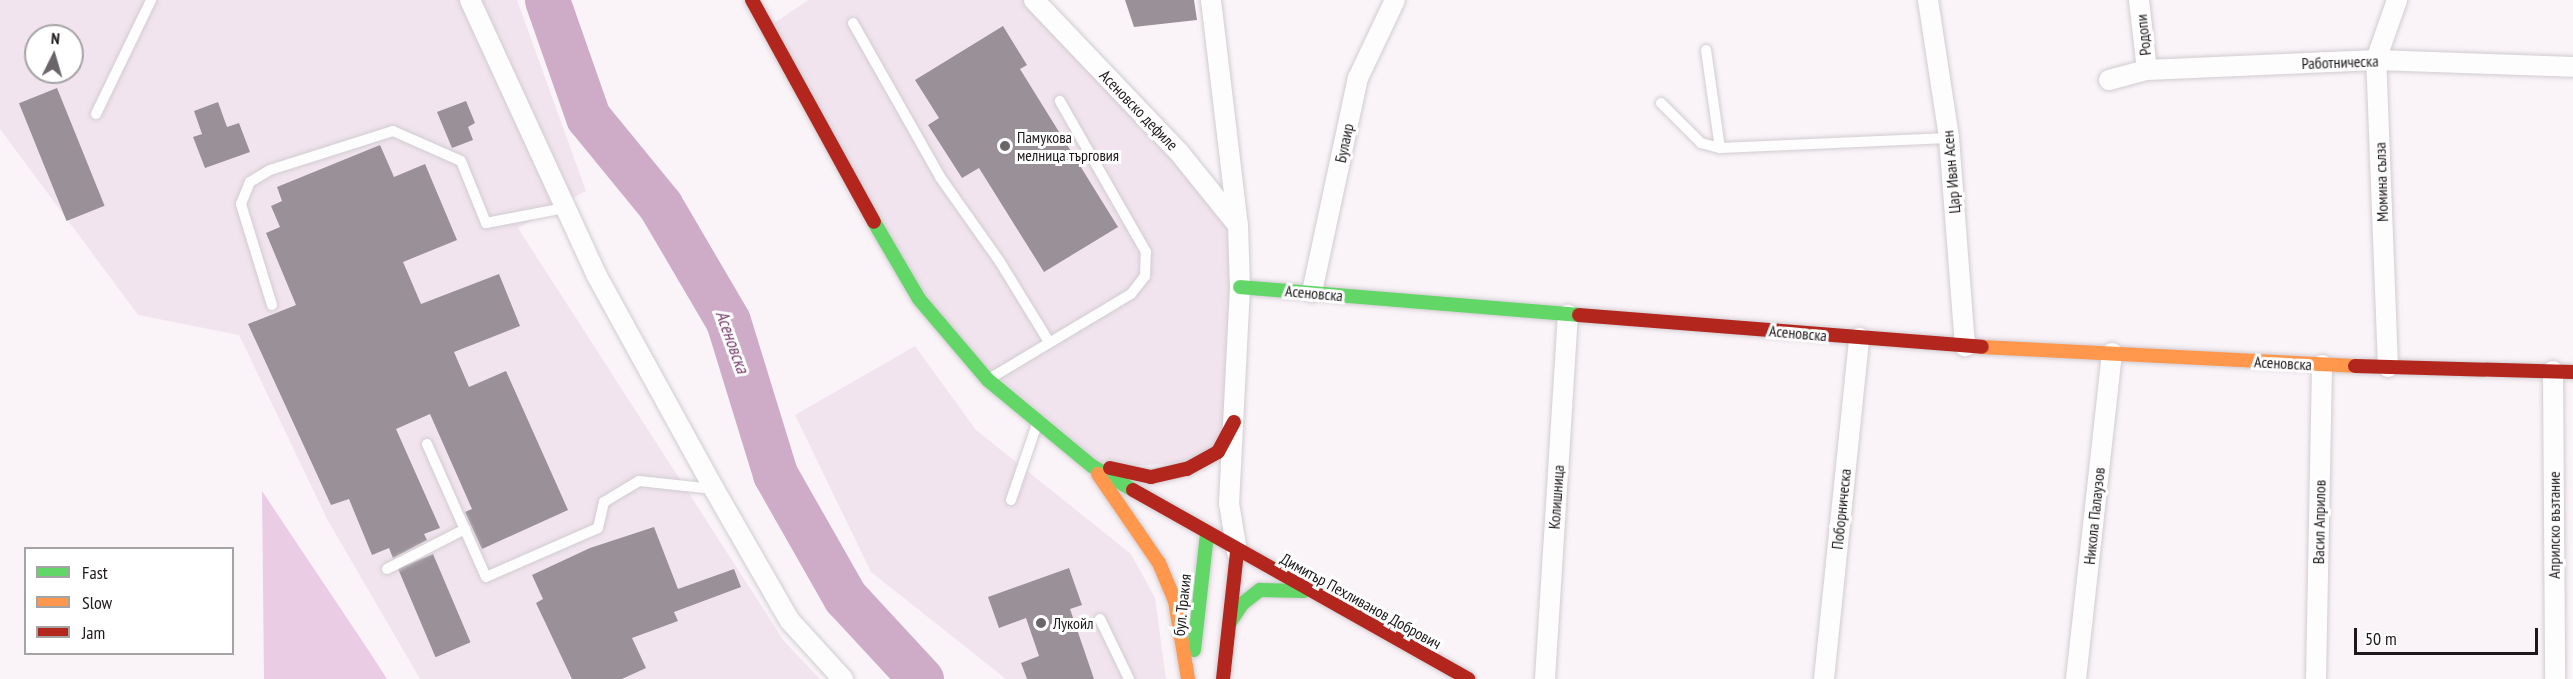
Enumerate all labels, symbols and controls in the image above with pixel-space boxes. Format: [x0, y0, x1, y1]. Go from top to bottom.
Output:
street label: Родопи [2131, 13, 2155, 57]
north arrow [24, 24, 84, 84]
text: N [50, 28, 61, 48]
street label: Работническа [2301, 51, 2379, 73]
street label: Асеновско дефиле [1096, 66, 1182, 154]
street label: Булаир [1330, 122, 1358, 164]
place label: Памукова мелница търговия [1017, 127, 1119, 165]
street label: Цар Иван Асен [1938, 129, 1964, 215]
marker: Памукова мелница търговия [998, 139, 1012, 153]
street label: Момина сълза [2370, 142, 2392, 222]
street label: Асеновска [1284, 281, 1344, 305]
water label: Асеновска [711, 308, 753, 376]
street label: Асеновска [1768, 321, 1828, 345]
street label: Асеновска [2254, 352, 2312, 374]
street label: Колишница [1544, 464, 1568, 530]
street label: Никола Палаузов [2079, 466, 2109, 566]
street label: Поборническа [1827, 468, 1855, 550]
street label: Априлско възтание [2544, 471, 2564, 579]
street label: Васил Априлов [2309, 479, 2329, 565]
legend [24, 547, 234, 655]
street label: Димитър Пехливанов Добрович [1277, 549, 1445, 653]
text: Fast [82, 561, 108, 584]
street label: бул. Тракия [1169, 572, 1195, 638]
text: Slow [82, 591, 112, 614]
place label: Лукойл [1053, 613, 1094, 633]
marker: Лукойл [1034, 616, 1048, 630]
scale bar [2357, 616, 2542, 654]
text: Jam [82, 621, 105, 644]
text: 50 m [2365, 627, 2397, 650]

